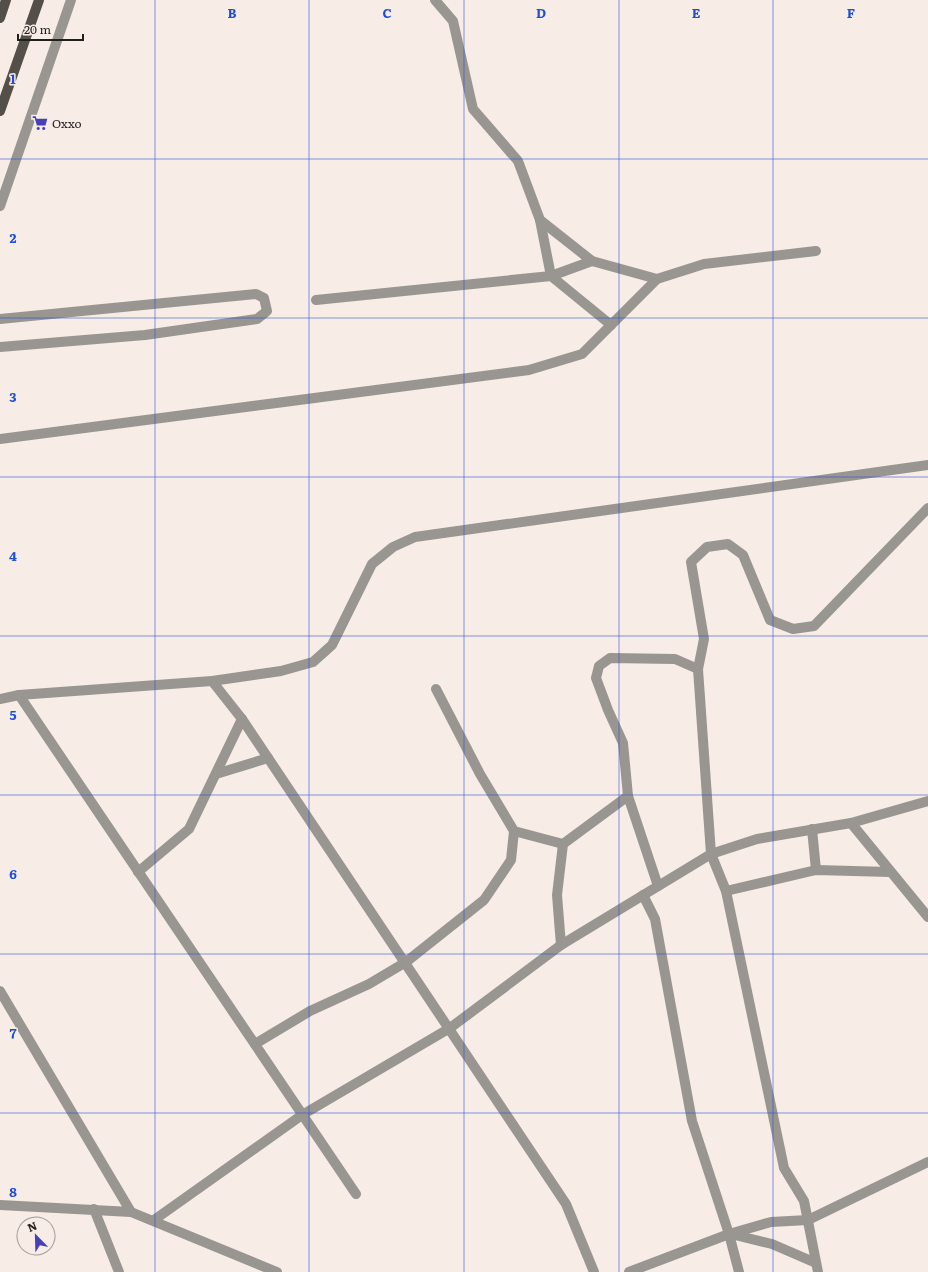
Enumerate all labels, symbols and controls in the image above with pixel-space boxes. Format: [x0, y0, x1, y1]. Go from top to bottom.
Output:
text: B [228, 3, 237, 22]
text: C [382, 3, 392, 22]
text: D [536, 3, 546, 22]
text: E [692, 3, 701, 22]
text: F [847, 3, 855, 22]
scale bar [18, 16, 83, 42]
text: 20 m [24, 20, 51, 38]
text: 1 [10, 69, 16, 88]
supermarket icon: Oxxo [31, 114, 49, 132]
place label: Oxxo [52, 114, 82, 132]
text: 2 [10, 228, 17, 247]
text: 3 [9, 387, 17, 406]
text: 4 [9, 546, 17, 565]
text: 5 [9, 705, 17, 724]
text: 6 [9, 864, 17, 883]
text: 7 [9, 1023, 17, 1042]
text: 8 [9, 1182, 17, 1201]
north arrow [16, 1216, 56, 1256]
text: N [24, 1217, 39, 1235]

